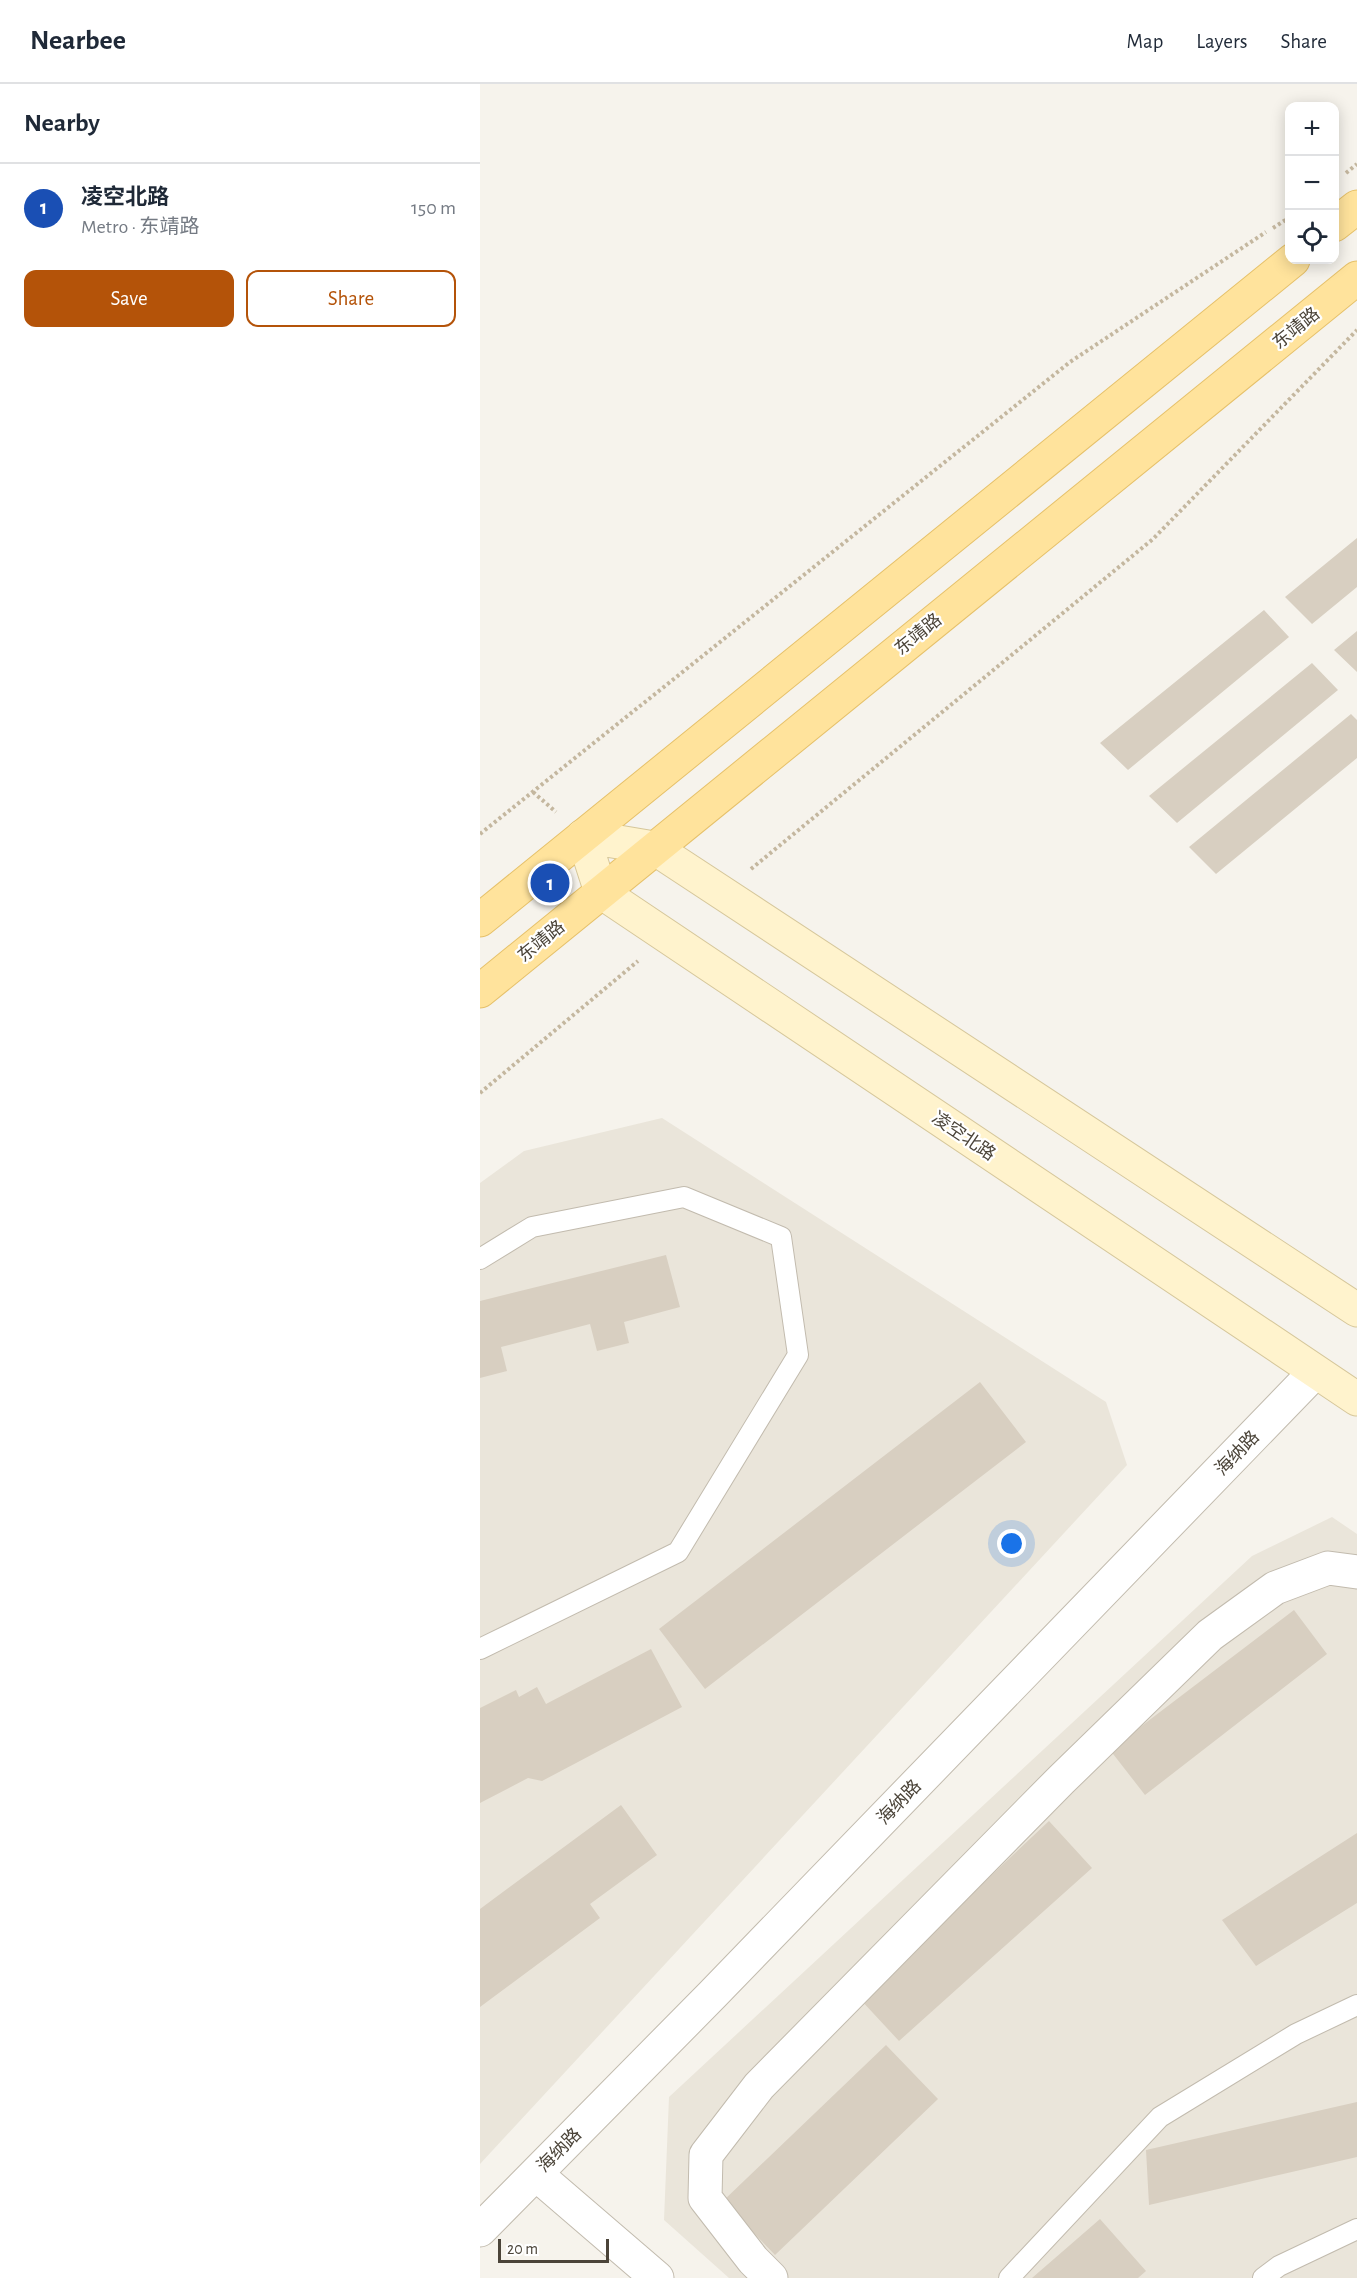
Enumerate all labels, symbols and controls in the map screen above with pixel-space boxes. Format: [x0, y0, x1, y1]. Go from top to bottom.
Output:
text: Nearbee [30, 27, 126, 55]
text: Map [1127, 31, 1163, 52]
text: Layers [1196, 31, 1247, 52]
text: Share [1280, 31, 1327, 52]
map controls [1285, 102, 1339, 264]
button: + [1285, 102, 1339, 156]
text: Nearby [24, 110, 100, 136]
button: − [1285, 156, 1339, 210]
text: 凌空北路 [81, 186, 169, 208]
text: 1 [40, 198, 47, 218]
text: 150 m [411, 198, 456, 218]
button: locate [1285, 210, 1339, 264]
text: Metro · 东靖路 [81, 217, 199, 237]
button: Save [24, 270, 234, 327]
button: Share [246, 270, 456, 327]
street label: 东靖路 [1269, 303, 1323, 353]
street label: 东靖路 [891, 609, 945, 659]
pin: 1 [530, 860, 570, 906]
street label: 东靖路 [514, 916, 568, 966]
street label: 凌空北路 [929, 1108, 999, 1164]
street label: 海纳路 [1211, 1427, 1263, 1479]
your location [997, 1529, 1026, 1558]
street label: 海纳路 [873, 1776, 925, 1828]
street label: 海纳路 [533, 2124, 585, 2176]
scale bar [498, 2236, 609, 2264]
text: 20 m [507, 2241, 538, 2257]

